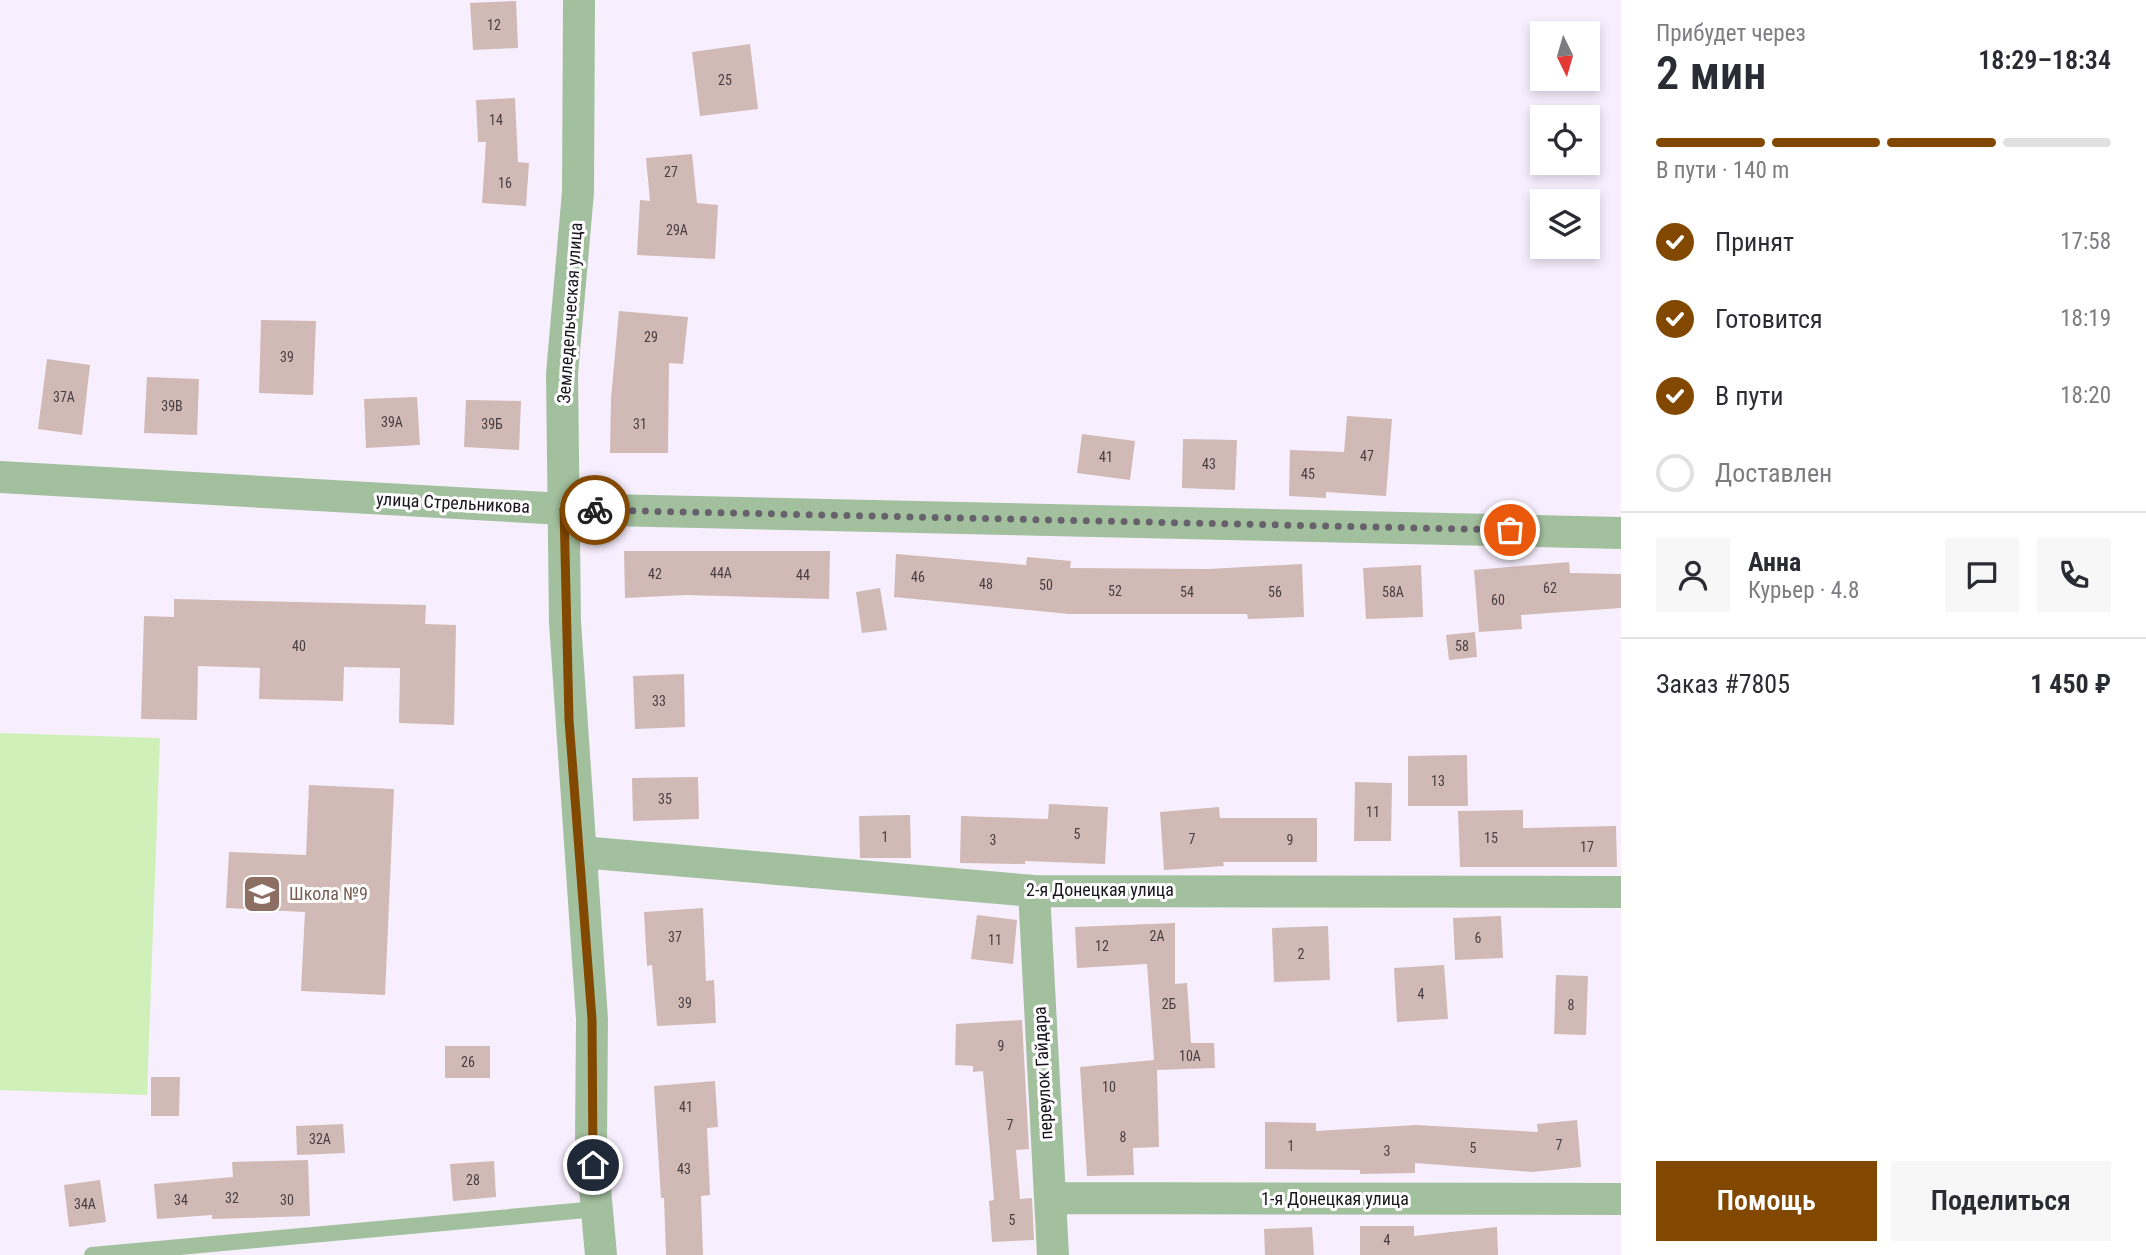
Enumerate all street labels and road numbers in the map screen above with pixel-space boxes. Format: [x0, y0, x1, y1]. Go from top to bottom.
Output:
street label: Земледельческая улица [553, 222, 586, 404]
street label: улица Стрельникова [375, 488, 531, 517]
street label: 2-я Донецкая улица [1026, 879, 1174, 900]
street label: переулок Гайдара [1029, 1006, 1056, 1140]
street label: 1-я Донецкая улица [1261, 1188, 1409, 1209]

